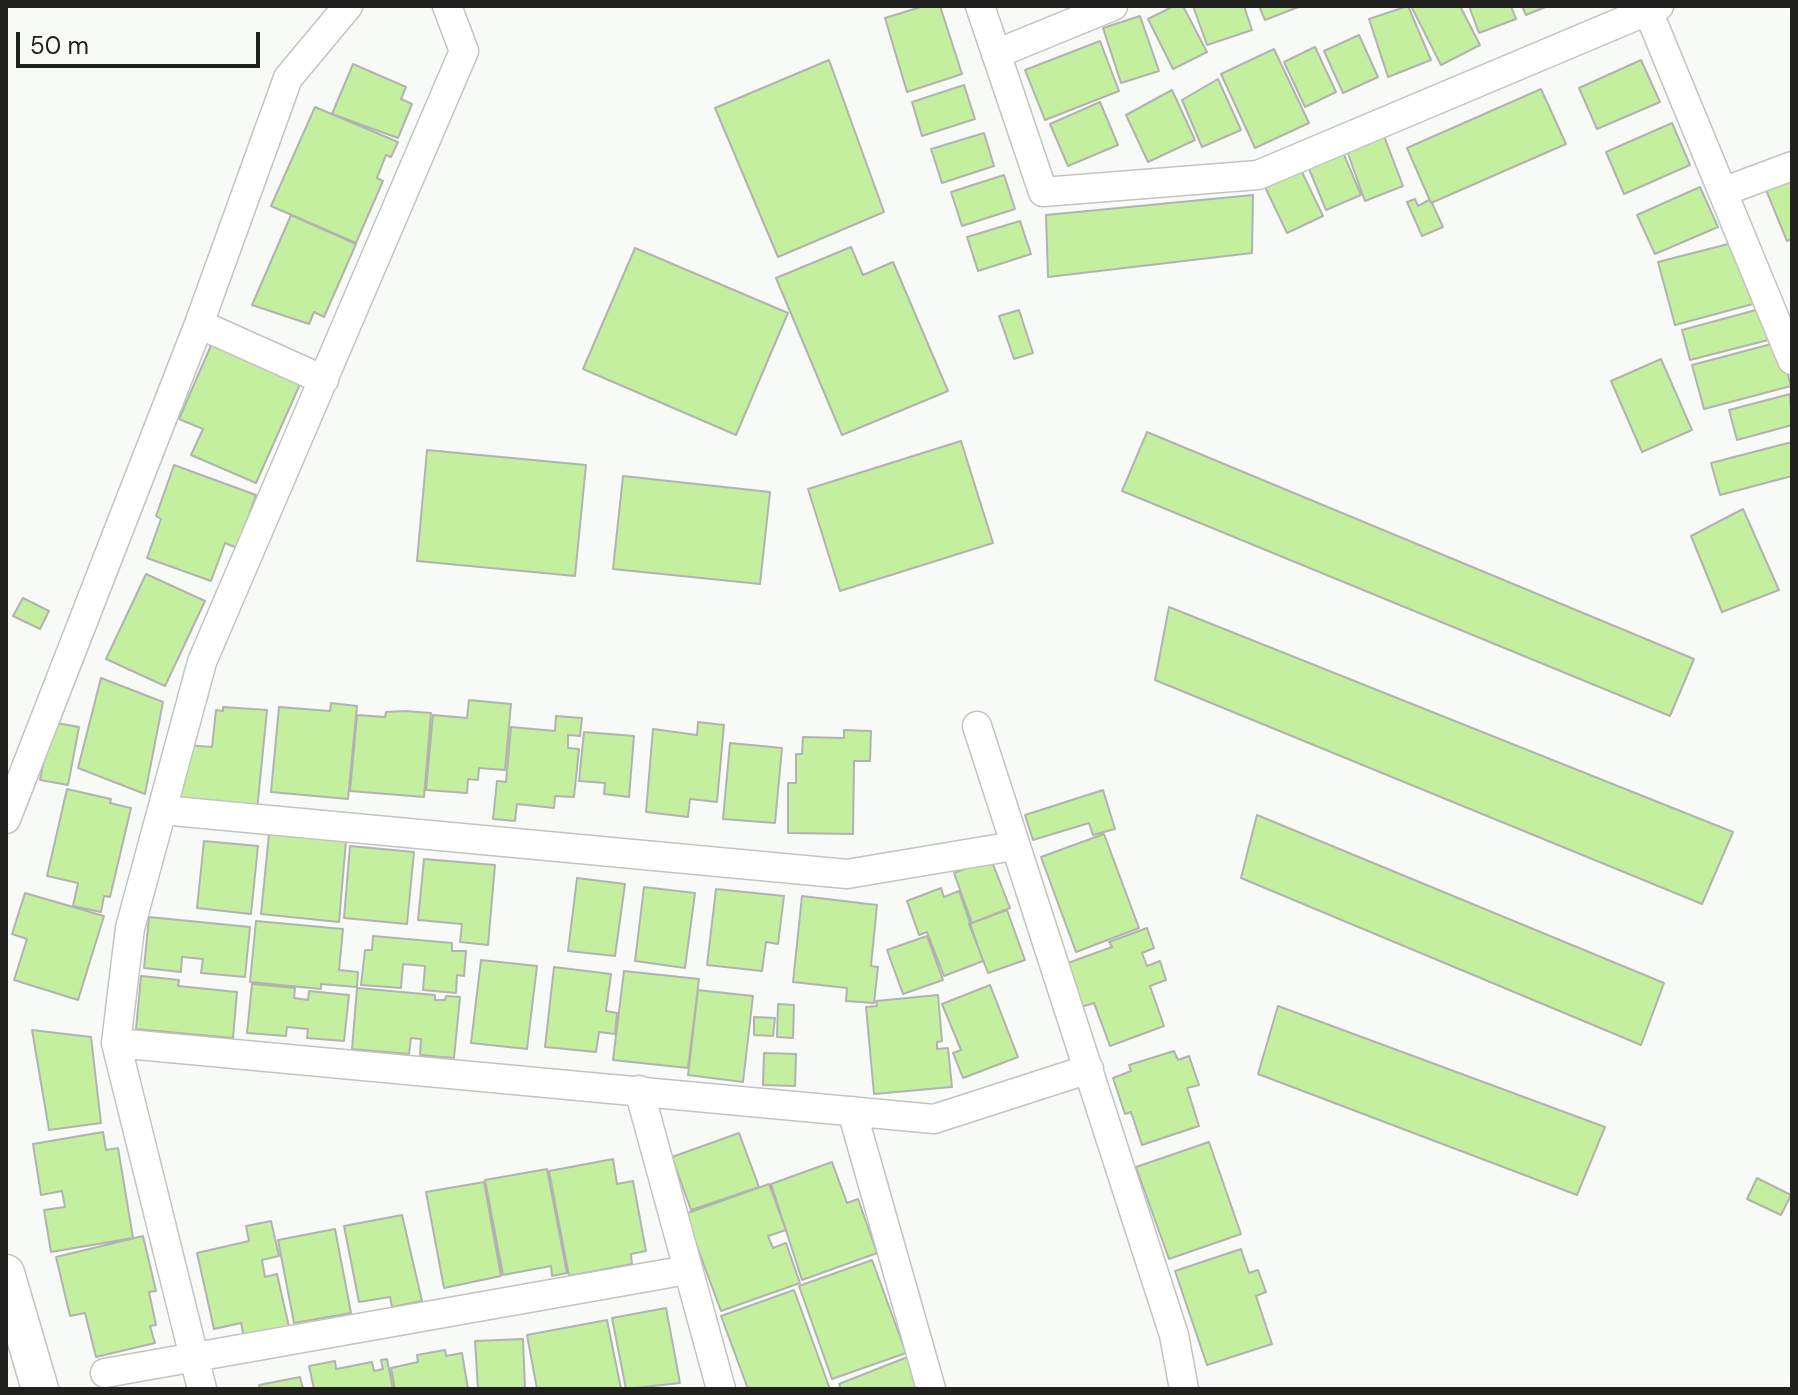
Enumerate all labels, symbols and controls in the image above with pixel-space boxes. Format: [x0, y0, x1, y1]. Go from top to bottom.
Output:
scale bar [20, 16, 264, 66]
text: 50 m [30, 30, 89, 61]

